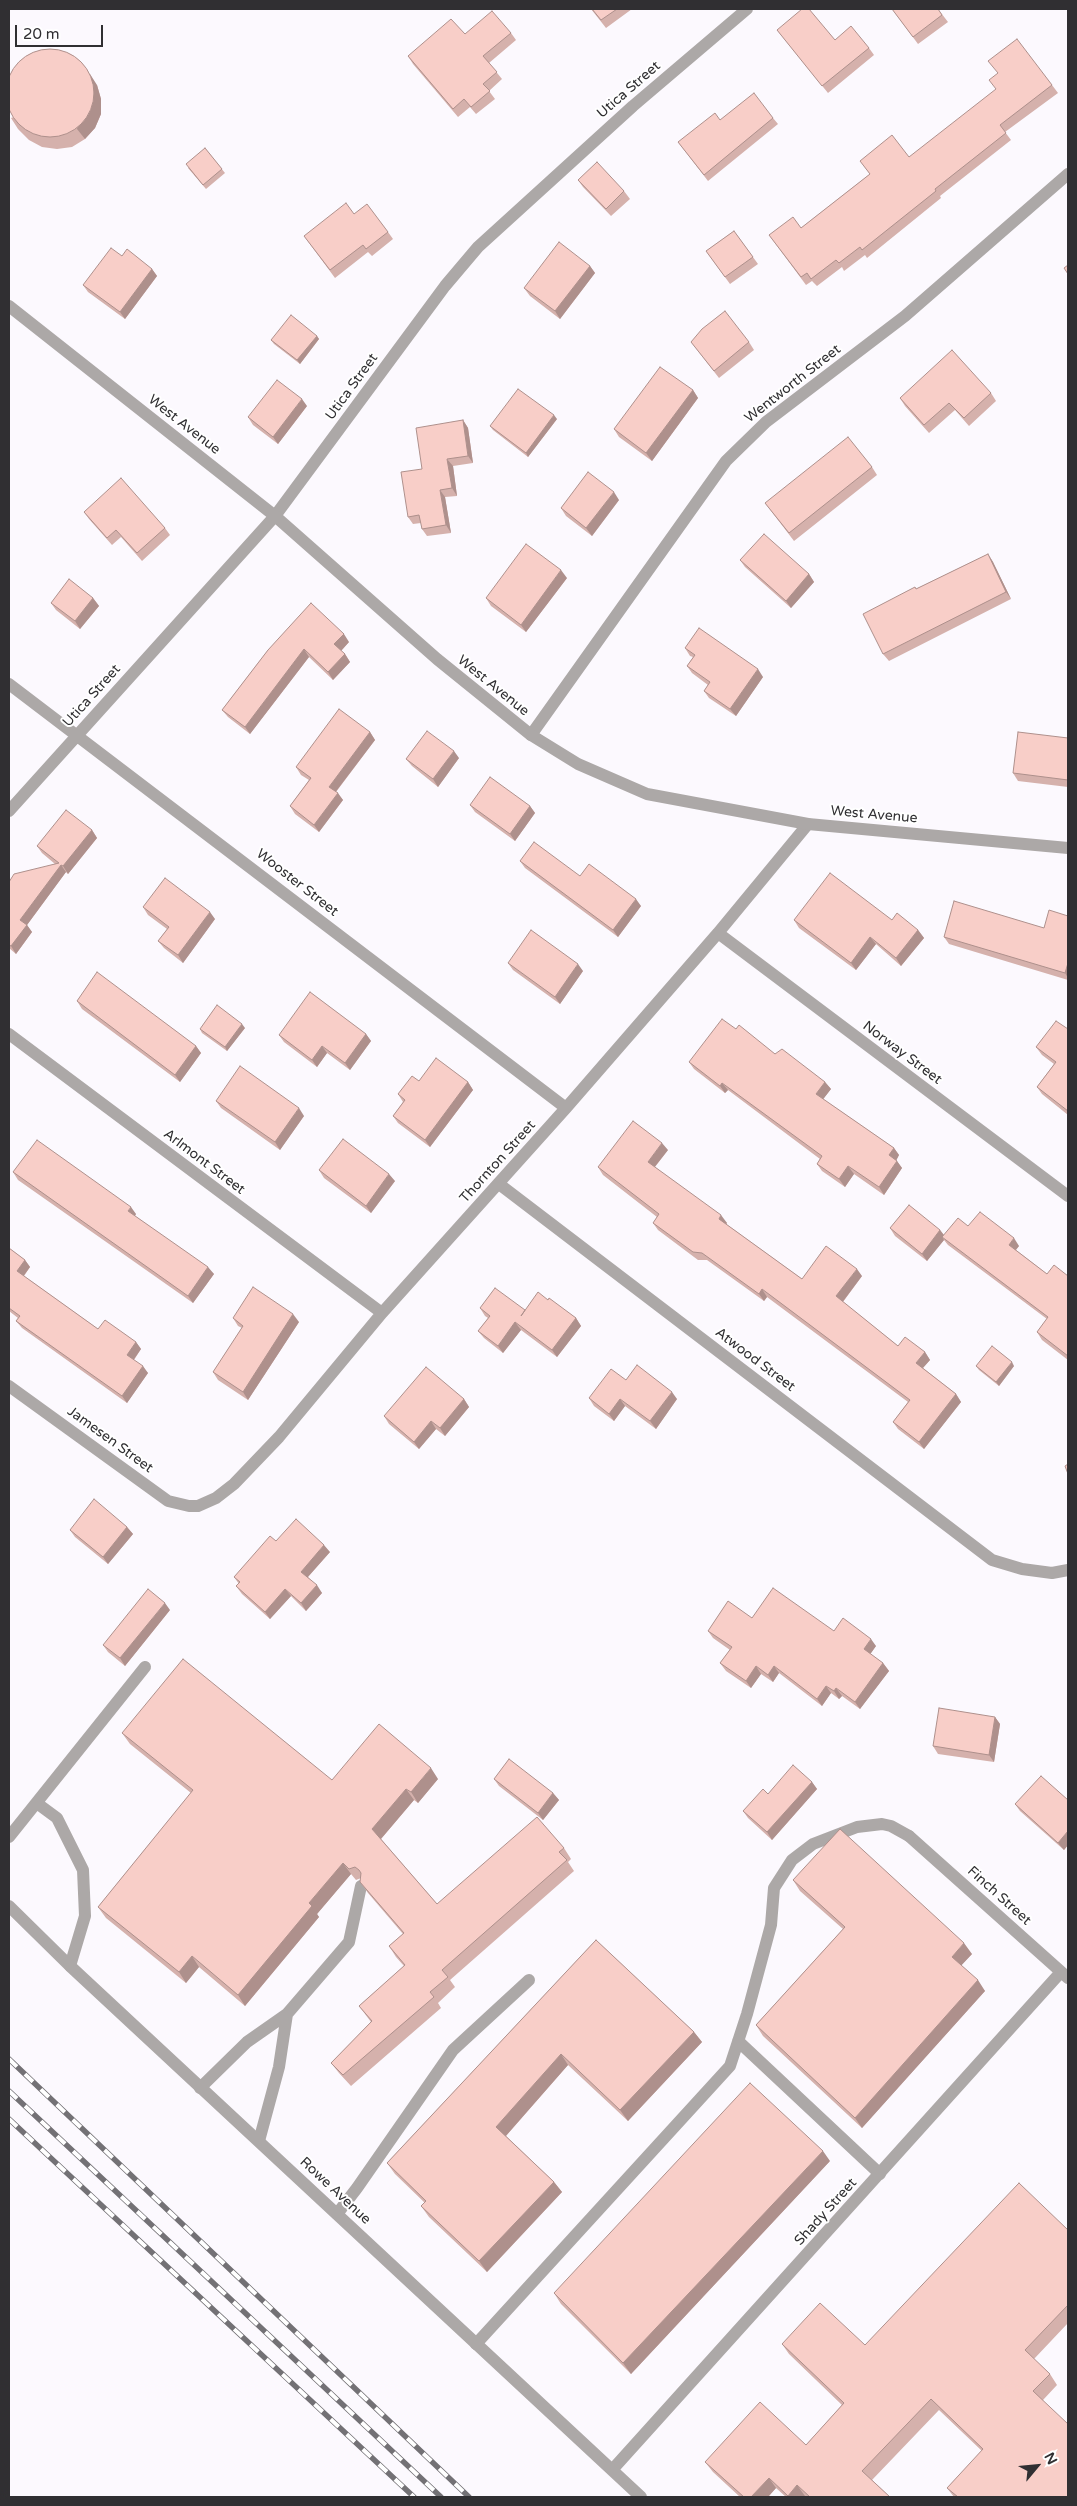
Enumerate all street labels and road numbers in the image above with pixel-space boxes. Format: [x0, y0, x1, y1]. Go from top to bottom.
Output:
street label: Utica Street [594, 58, 664, 122]
street label: Wentworth Street [742, 341, 844, 427]
street label: Utica Street [322, 350, 382, 424]
street label: West Avenue [144, 392, 224, 458]
street label: West Avenue [454, 652, 532, 720]
street label: Utica Street [60, 661, 124, 731]
street label: West Avenue [830, 803, 918, 827]
street label: Wooster Street [253, 846, 341, 920]
street label: Norway Street [859, 1018, 945, 1088]
street label: Thornton Street [457, 1117, 539, 1207]
street label: Arlmont Street [160, 1126, 248, 1198]
street label: Atwood Street [712, 1324, 798, 1396]
street label: Jamesen Street [64, 1403, 156, 1477]
street label: Finch Street [964, 1863, 1034, 1929]
street label: Rowe Avenue [296, 2154, 374, 2228]
street label: Shady Street [791, 2175, 861, 2249]

